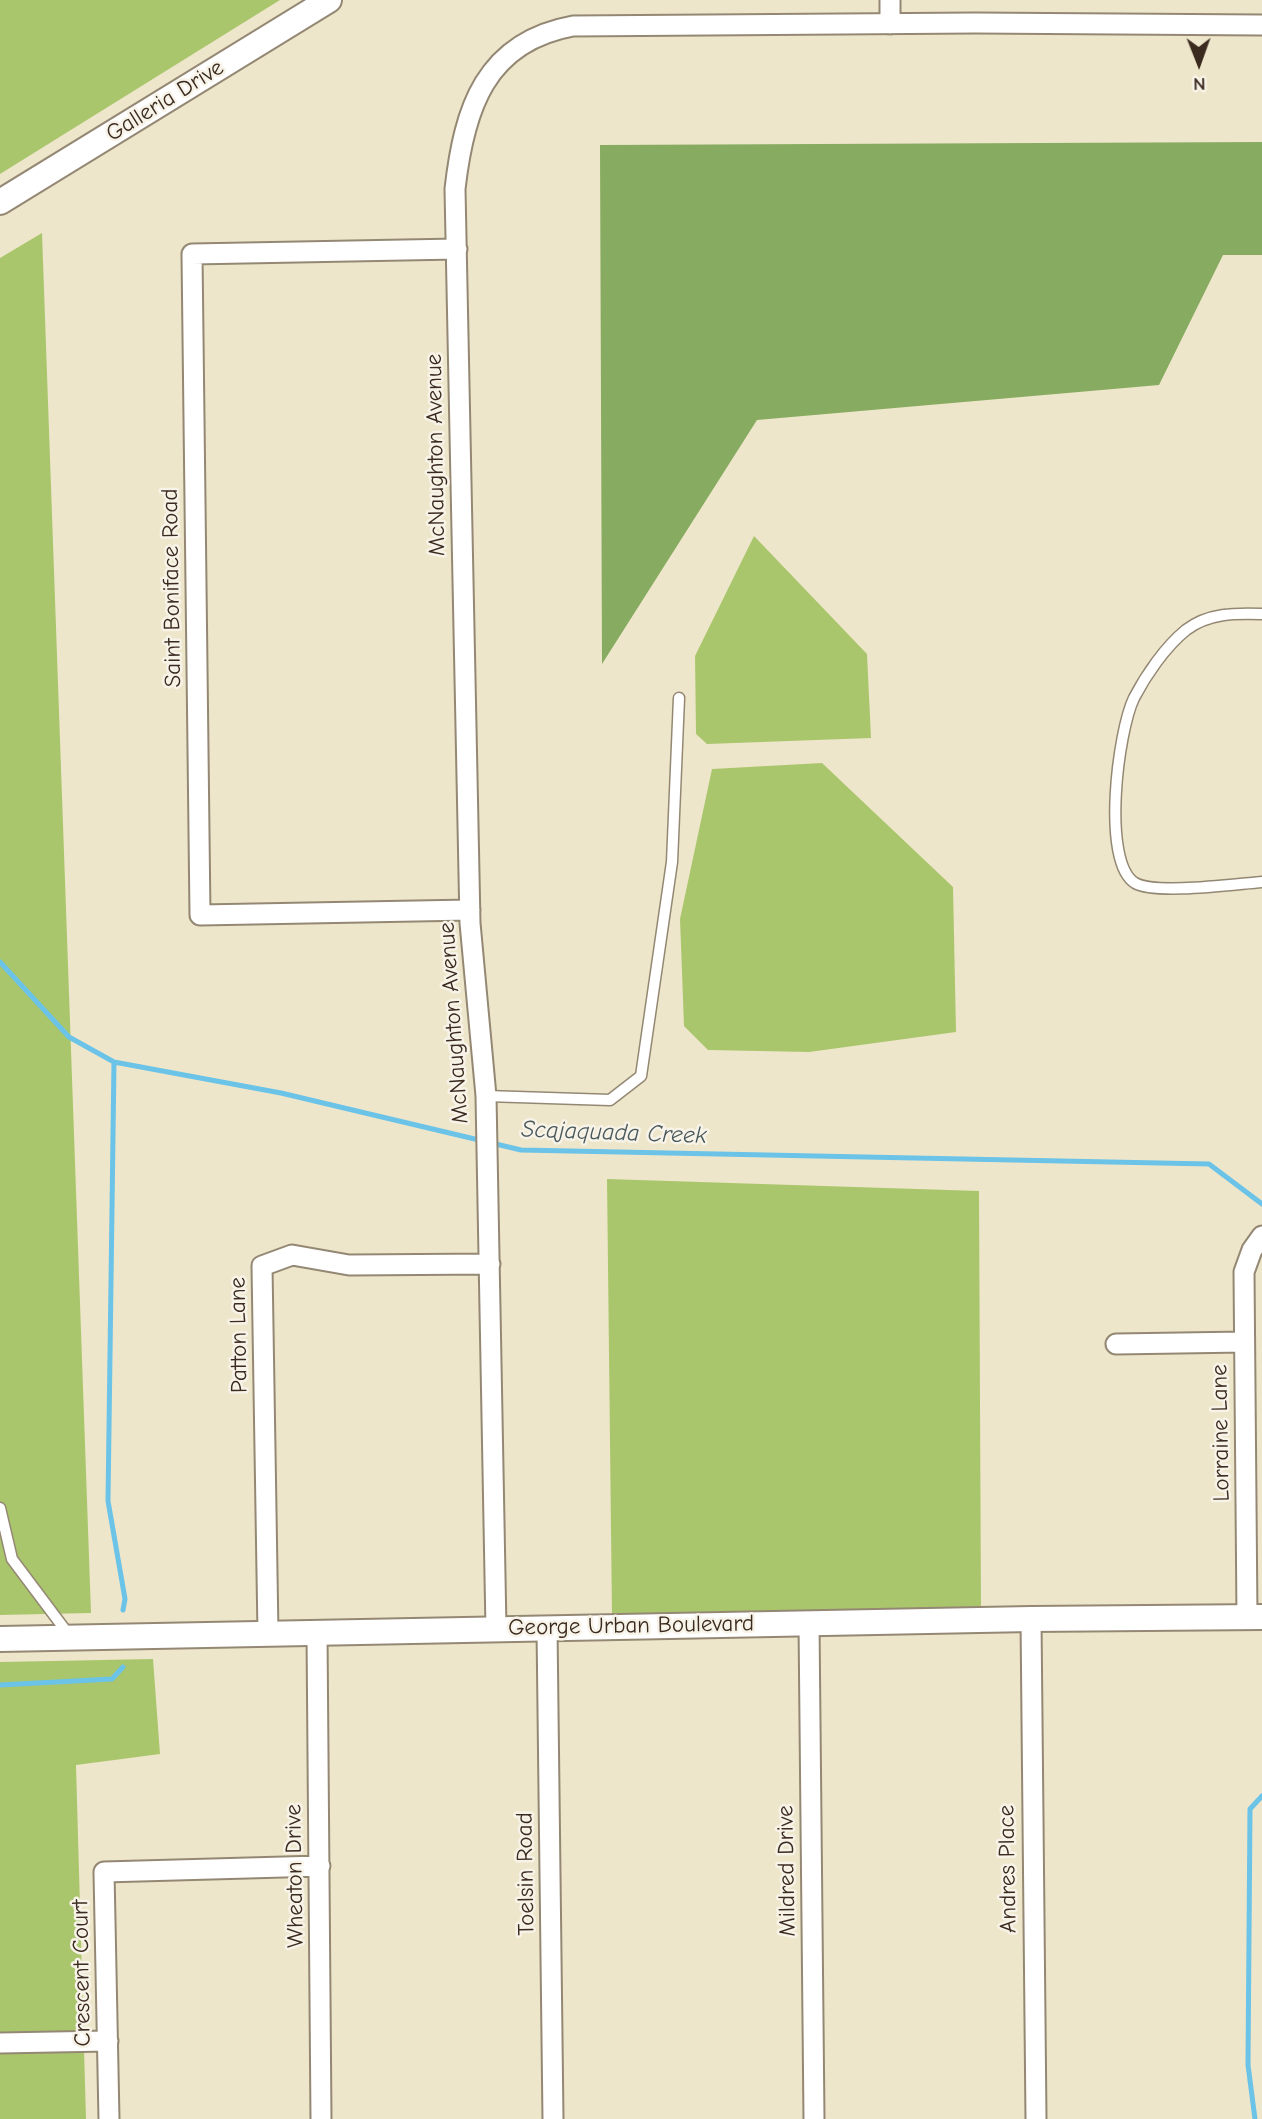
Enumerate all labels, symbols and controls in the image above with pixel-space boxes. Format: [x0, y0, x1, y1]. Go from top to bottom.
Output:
north arrow [1164, 28, 1234, 98]
street label: Galleria Drive [101, 54, 229, 148]
text: N [1193, 73, 1206, 95]
street label: McNaughton Avenue [420, 354, 452, 556]
street label: Saint Boniface Road [156, 488, 188, 688]
street label: McNaughton Avenue [433, 921, 475, 1125]
water label: Scajaquada Creek [521, 1115, 707, 1151]
street label: Patton Lane [224, 1277, 254, 1393]
street label: Lorraine Lane [1206, 1364, 1236, 1502]
street label: George Urban Boulevard [508, 1610, 754, 1642]
street label: Wheaton Drive [280, 1804, 310, 1948]
street label: Mildred Drive [772, 1805, 802, 1937]
street label: Andres Place [993, 1805, 1023, 1933]
street label: Toelsin Road [511, 1812, 541, 1936]
street label: Crescent Court [67, 1899, 97, 2047]

